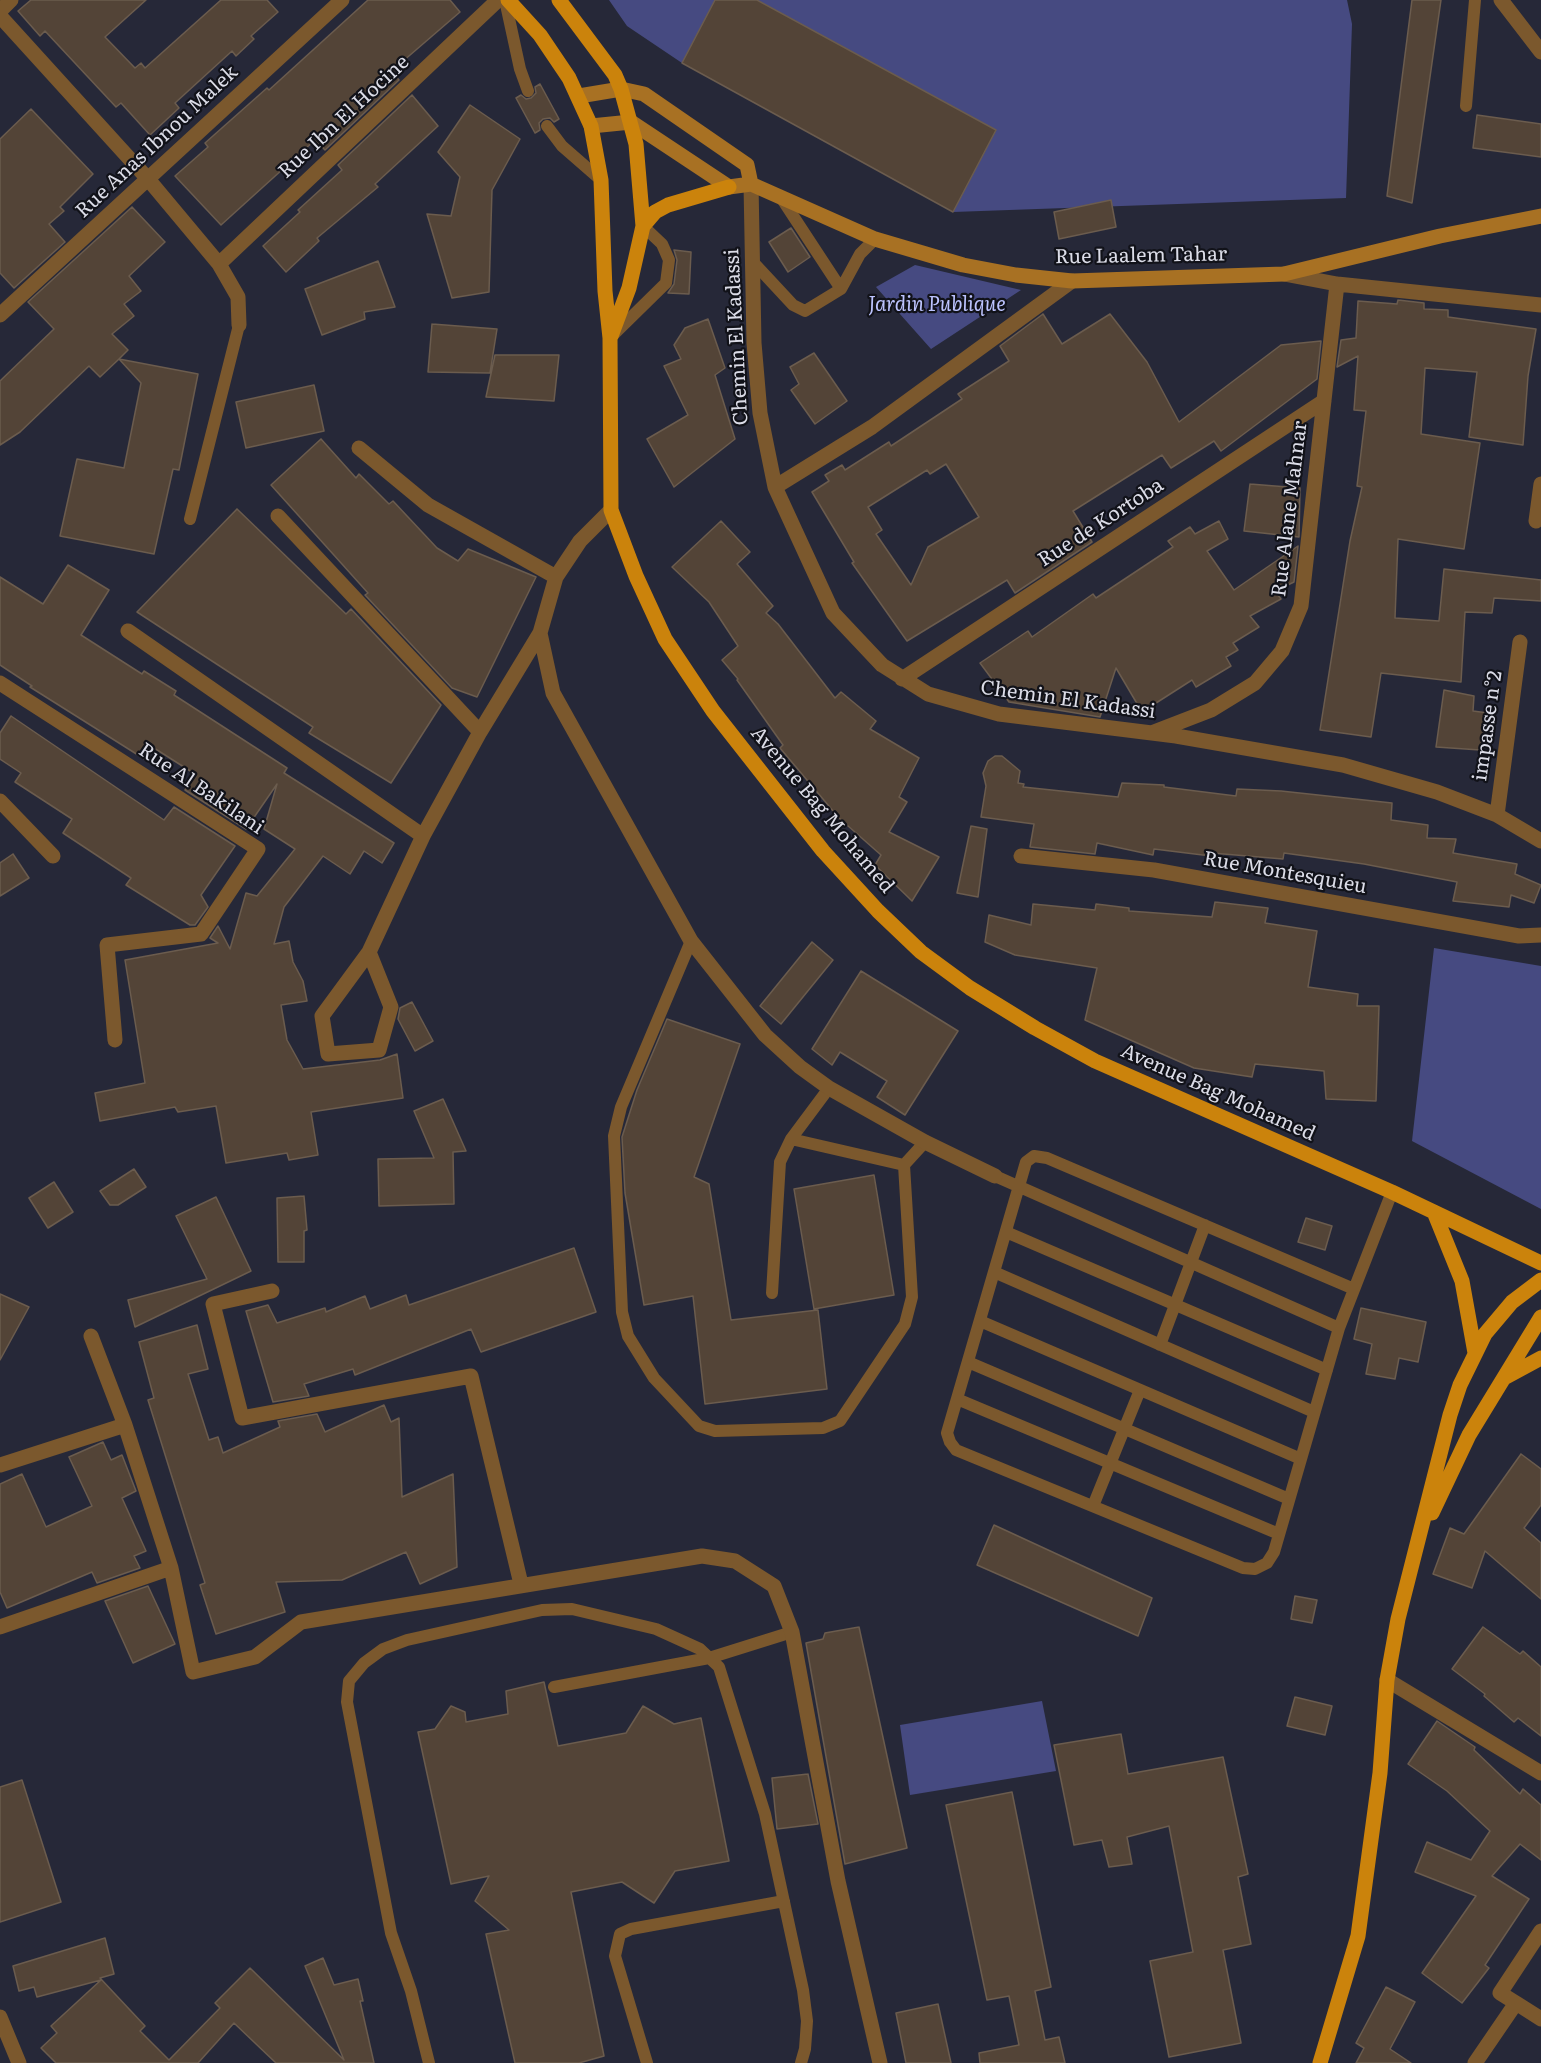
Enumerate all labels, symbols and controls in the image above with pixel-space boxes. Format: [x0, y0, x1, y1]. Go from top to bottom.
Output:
street label: Rue Ibn El Hocine [274, 50, 414, 184]
street label: Rue Anas Ibnou Malek [71, 61, 243, 223]
street label: Rue Laalem Tahar [1055, 242, 1227, 270]
street label: Chemin El Kadassi [720, 248, 754, 426]
park label: Jardin Publique [868, 293, 1006, 317]
street label: Rue Alane Mahnar [1267, 420, 1313, 598]
street label: Rue de Kortoba [1034, 474, 1168, 572]
street label: impasse n°2 [1468, 669, 1508, 783]
street label: Chemin El Kadassi [979, 676, 1157, 724]
street label: Avenue Bag Mohamed [745, 722, 899, 898]
street label: Rue Al Bakilani [134, 738, 268, 840]
street label: Rue Montesquieu [1201, 847, 1369, 899]
street label: Avenue Bag Mohamed [1117, 1039, 1319, 1147]

